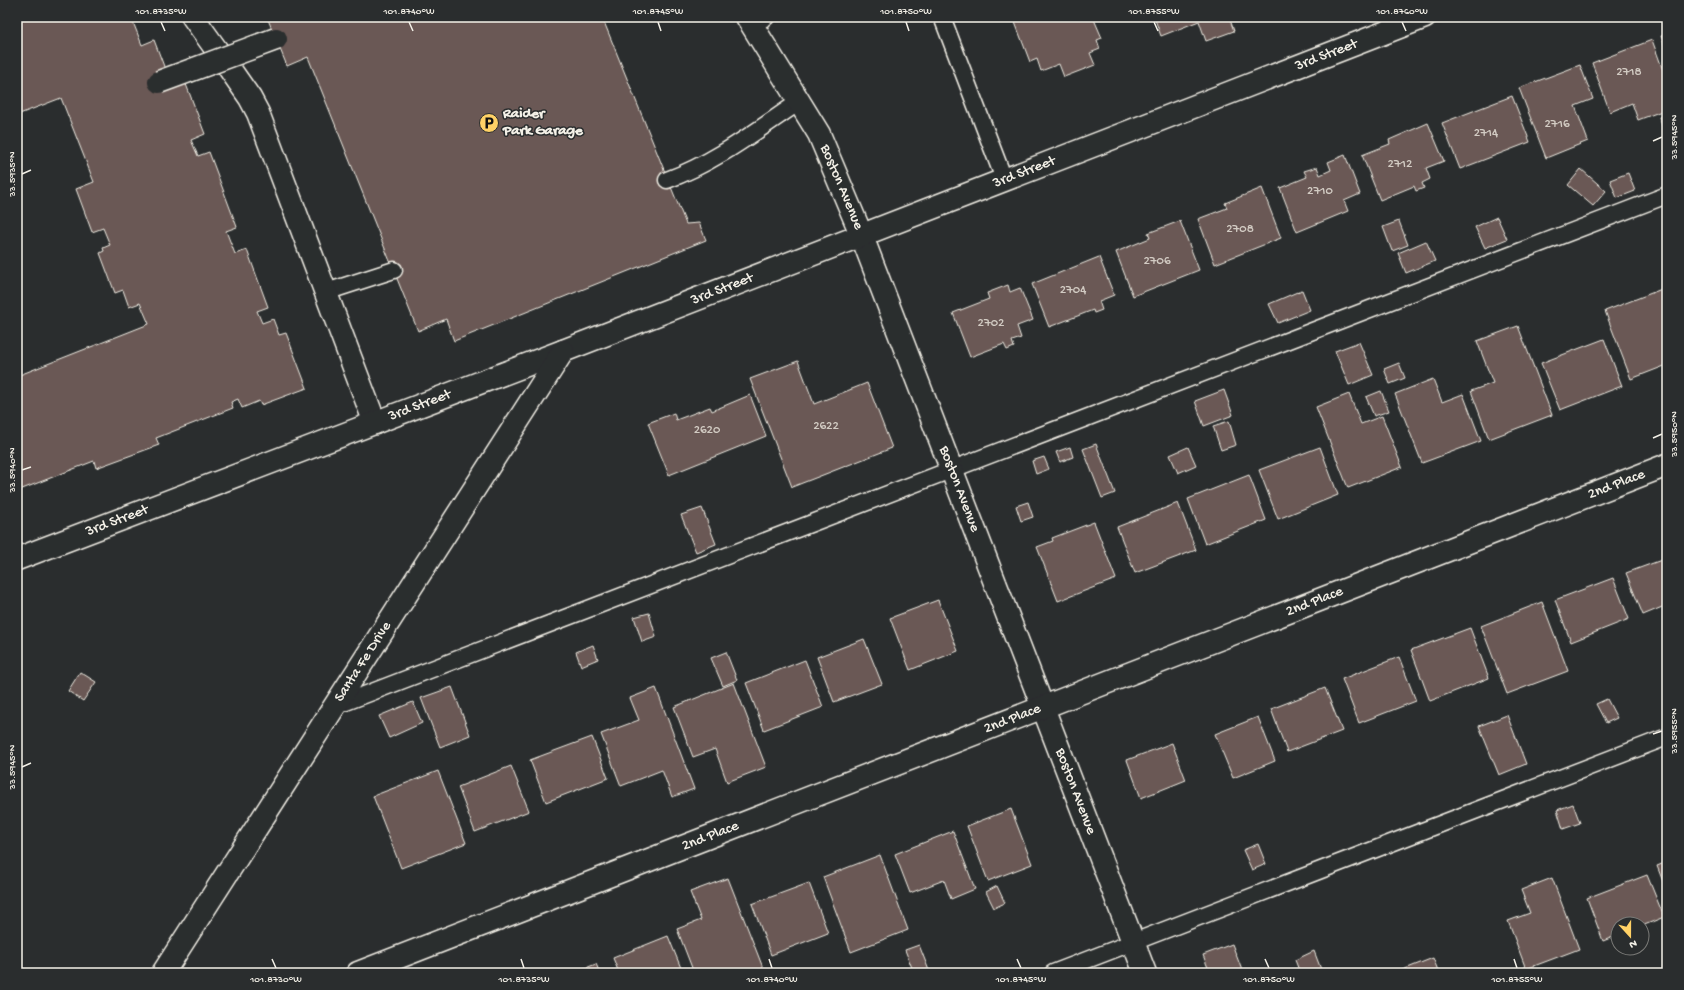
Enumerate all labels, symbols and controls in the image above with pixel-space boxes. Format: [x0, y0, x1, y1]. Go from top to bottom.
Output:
text: 101.8735°W [134, 6, 187, 18]
text: 101.8740°W [383, 6, 435, 18]
text: 101.8745°W [632, 6, 684, 18]
text: 101.8750°W [879, 6, 932, 18]
text: 101.8755°W [1127, 6, 1180, 18]
text: 101.8760°W [1375, 6, 1428, 18]
street label: 3rd Street [1292, 34, 1362, 76]
house number: 2718 [1616, 65, 1642, 80]
place label: Raider Park Garage [502, 105, 584, 140]
parking icon: Raider Park Garage [478, 112, 500, 134]
text: 33.5945°N [1669, 114, 1681, 160]
house number: 2716 [1545, 117, 1570, 132]
house number: 2714 [1474, 126, 1498, 141]
street label: Boston Avenue [815, 141, 867, 233]
text: 33.5935°N [7, 151, 19, 198]
street label: 3rd Street [990, 151, 1060, 193]
house number: 2712 [1388, 157, 1413, 172]
house number: 2710 [1307, 184, 1334, 199]
house number: 2708 [1226, 222, 1254, 237]
house number: 2706 [1143, 254, 1171, 269]
street label: 3rd Street [687, 268, 758, 310]
house number: 2704 [1060, 283, 1086, 298]
house number: 2702 [978, 316, 1005, 331]
street label: 3rd Street [385, 385, 455, 426]
text: 33.5950°N [1669, 411, 1681, 458]
house number: 2622 [813, 419, 839, 434]
house number: 2620 [694, 423, 721, 438]
street label: Boston Avenue [934, 442, 984, 535]
text: 33.5940°N [7, 447, 19, 494]
street label: 2nd Place [1585, 465, 1648, 504]
street label: 3rd Street [82, 500, 153, 541]
street label: 2nd Place [1283, 583, 1346, 621]
street label: Santa Fe Drive [331, 618, 396, 705]
street label: 2nd Place [981, 700, 1044, 738]
text: 33.5955°N [1669, 708, 1681, 755]
text: 33.5945°N [7, 744, 19, 790]
street label: Boston Avenue [1050, 745, 1100, 837]
street label: 2nd Place [679, 817, 742, 855]
north arrow [1610, 916, 1650, 956]
text: N [1627, 937, 1638, 950]
text: 101.8730°W [249, 974, 302, 986]
text: 101.8735°W [497, 974, 550, 986]
text: 101.8740°W [746, 974, 798, 986]
text: 101.8745°W [995, 974, 1047, 986]
text: 101.8750°W [1242, 974, 1295, 986]
text: 101.8755°W [1490, 974, 1543, 986]

